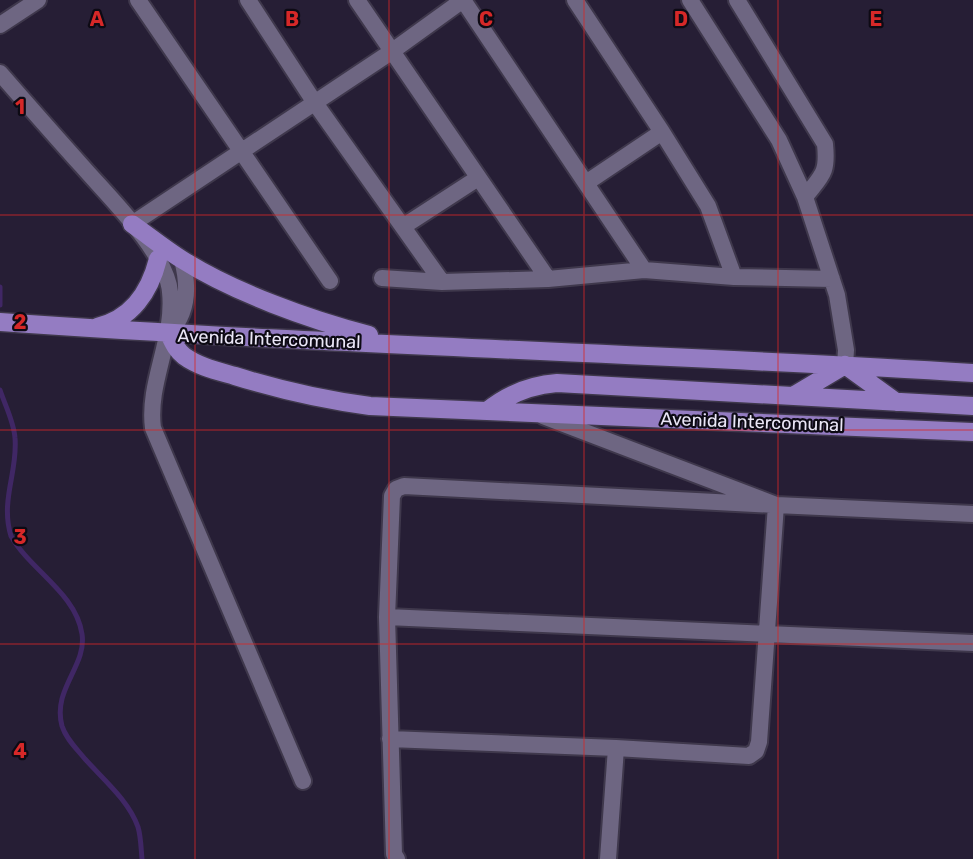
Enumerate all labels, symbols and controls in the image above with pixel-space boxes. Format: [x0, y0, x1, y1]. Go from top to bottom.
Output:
text: A [90, 7, 105, 31]
text: B [285, 7, 299, 31]
text: C [479, 7, 493, 31]
text: D [674, 7, 688, 31]
text: E [870, 7, 882, 31]
text: 1 [15, 95, 25, 119]
text: 2 [14, 310, 27, 334]
street label: Avenida Intercomunal [177, 325, 361, 353]
street label: Avenida Intercomunal [660, 408, 844, 436]
text: 3 [13, 525, 27, 549]
text: 4 [13, 739, 27, 763]

